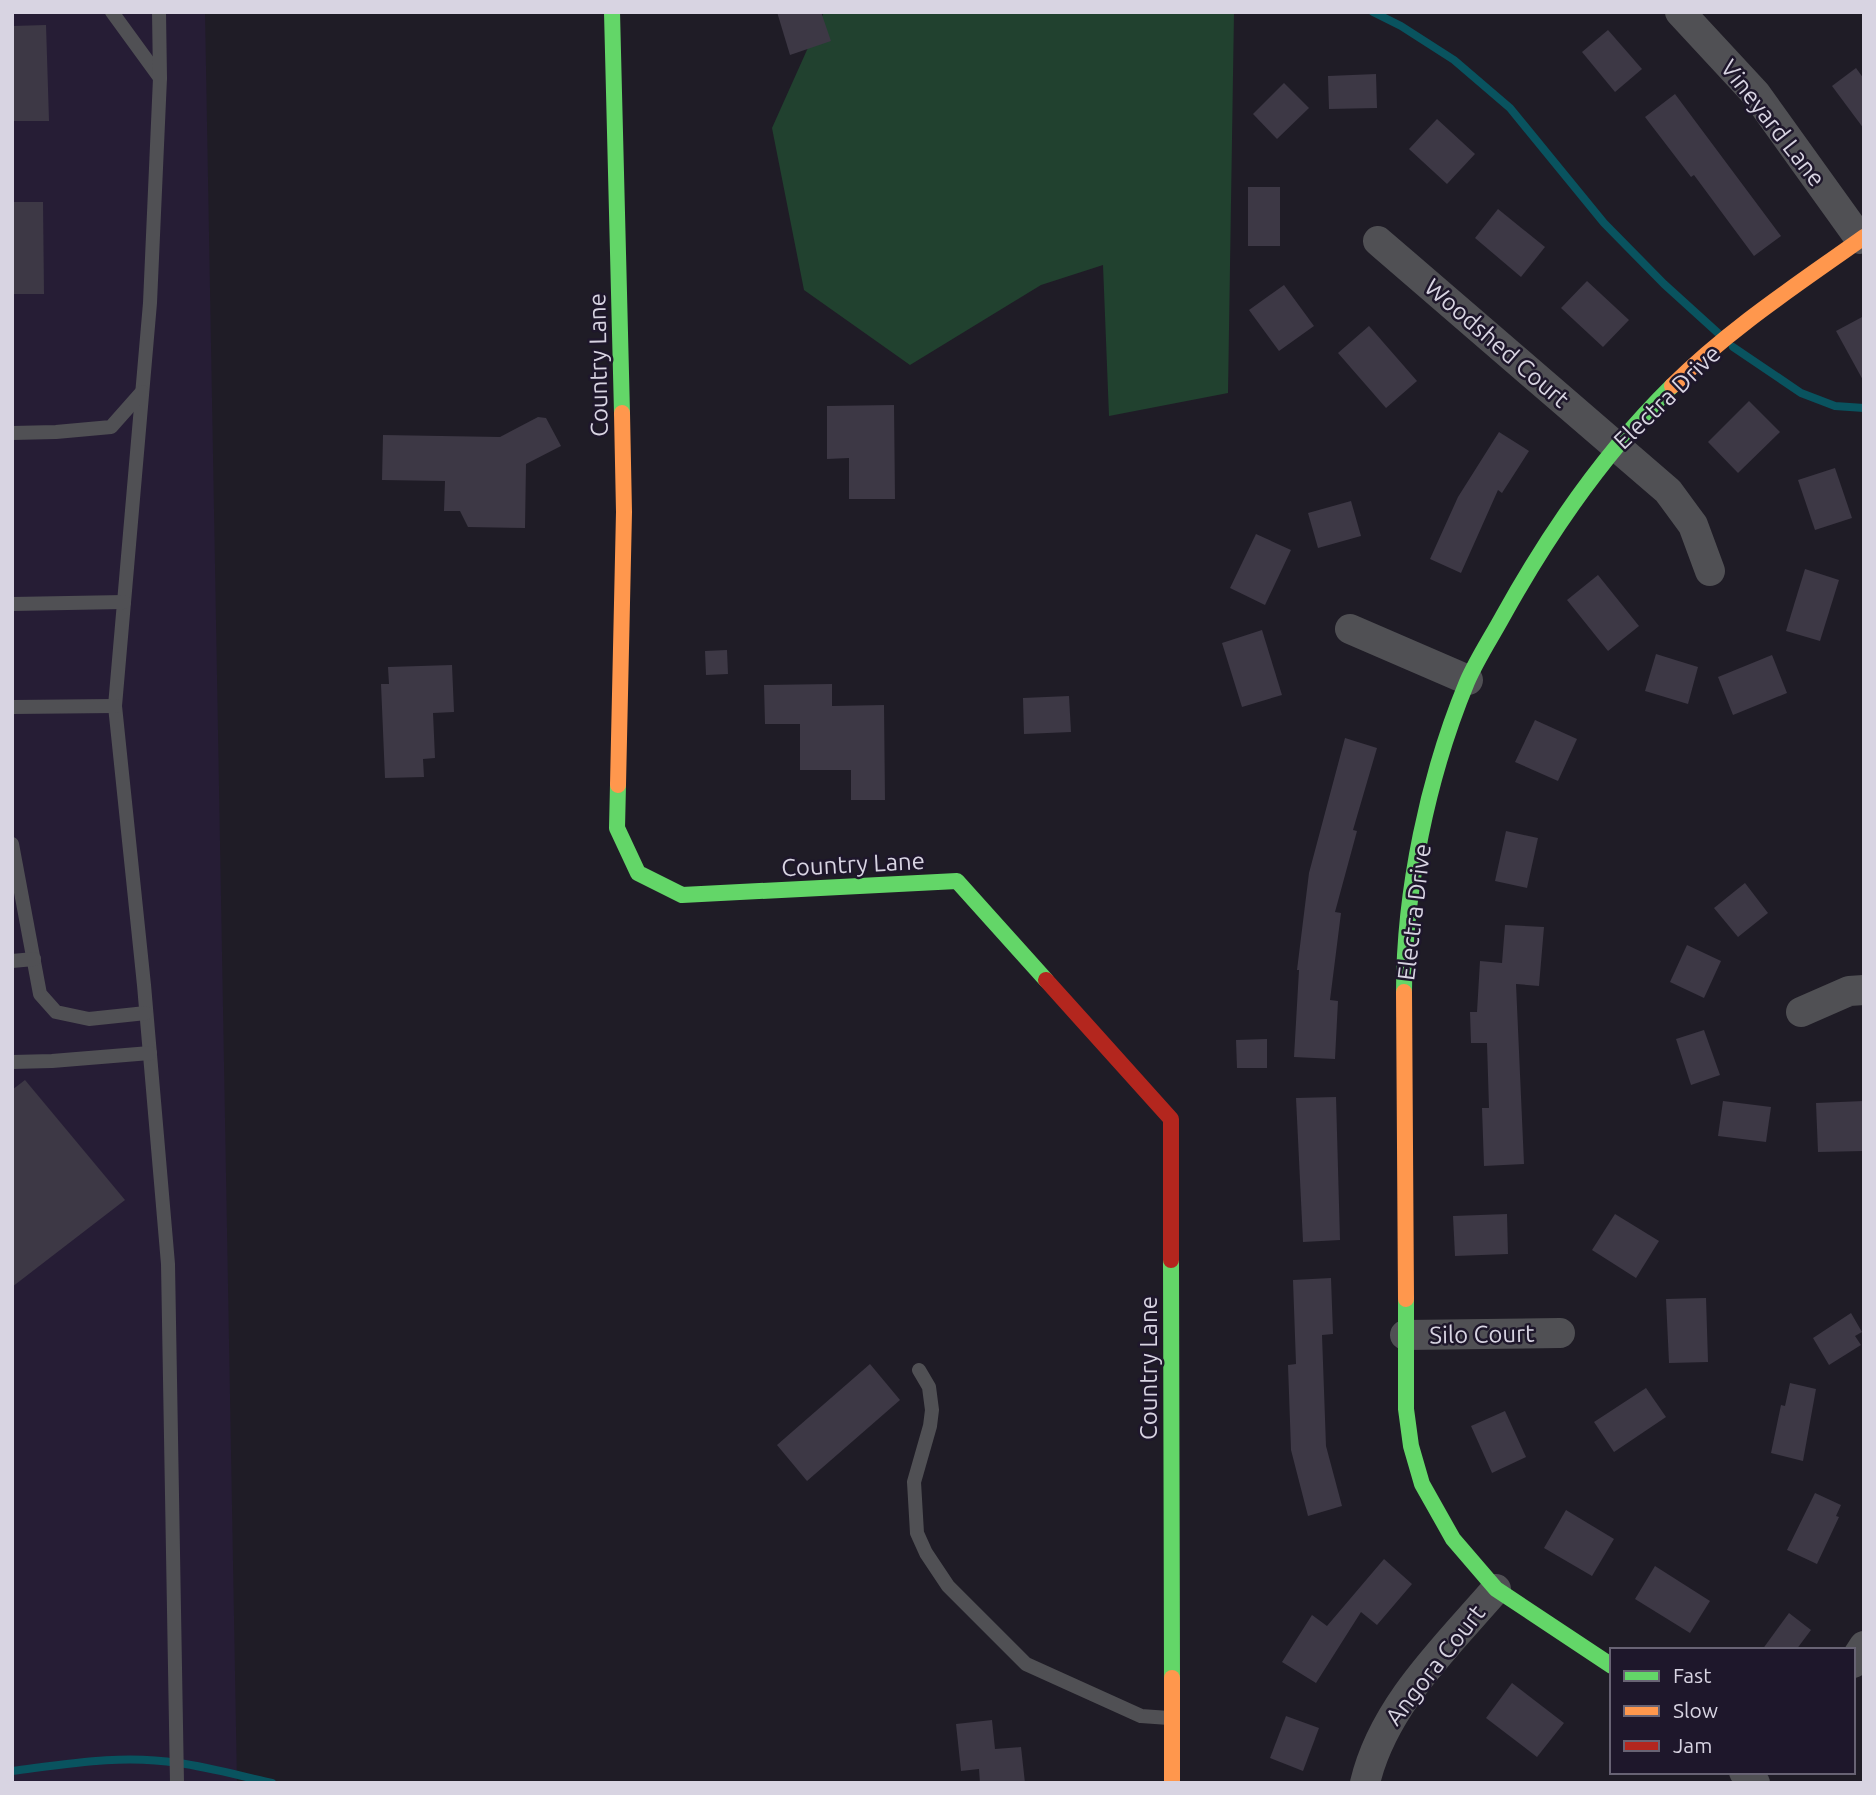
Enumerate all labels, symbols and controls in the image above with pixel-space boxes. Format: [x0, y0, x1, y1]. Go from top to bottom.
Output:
street label: Vineyard Lane [1715, 54, 1831, 192]
street label: Woodshed Court [1420, 273, 1575, 413]
street label: Country Lane [583, 293, 613, 437]
street label: Electra Drive [1608, 340, 1726, 454]
street label: Electra Drive [1392, 842, 1436, 982]
street label: Country Lane [780, 847, 926, 881]
street label: Country Lane [1135, 1296, 1162, 1440]
street label: Silo Court [1429, 1320, 1535, 1348]
street label: Angora Court [1380, 1599, 1491, 1730]
legend [1610, 1648, 1855, 1774]
text: Fast [1673, 1663, 1711, 1687]
text: Slow [1673, 1698, 1718, 1722]
text: Jam [1673, 1733, 1712, 1757]

